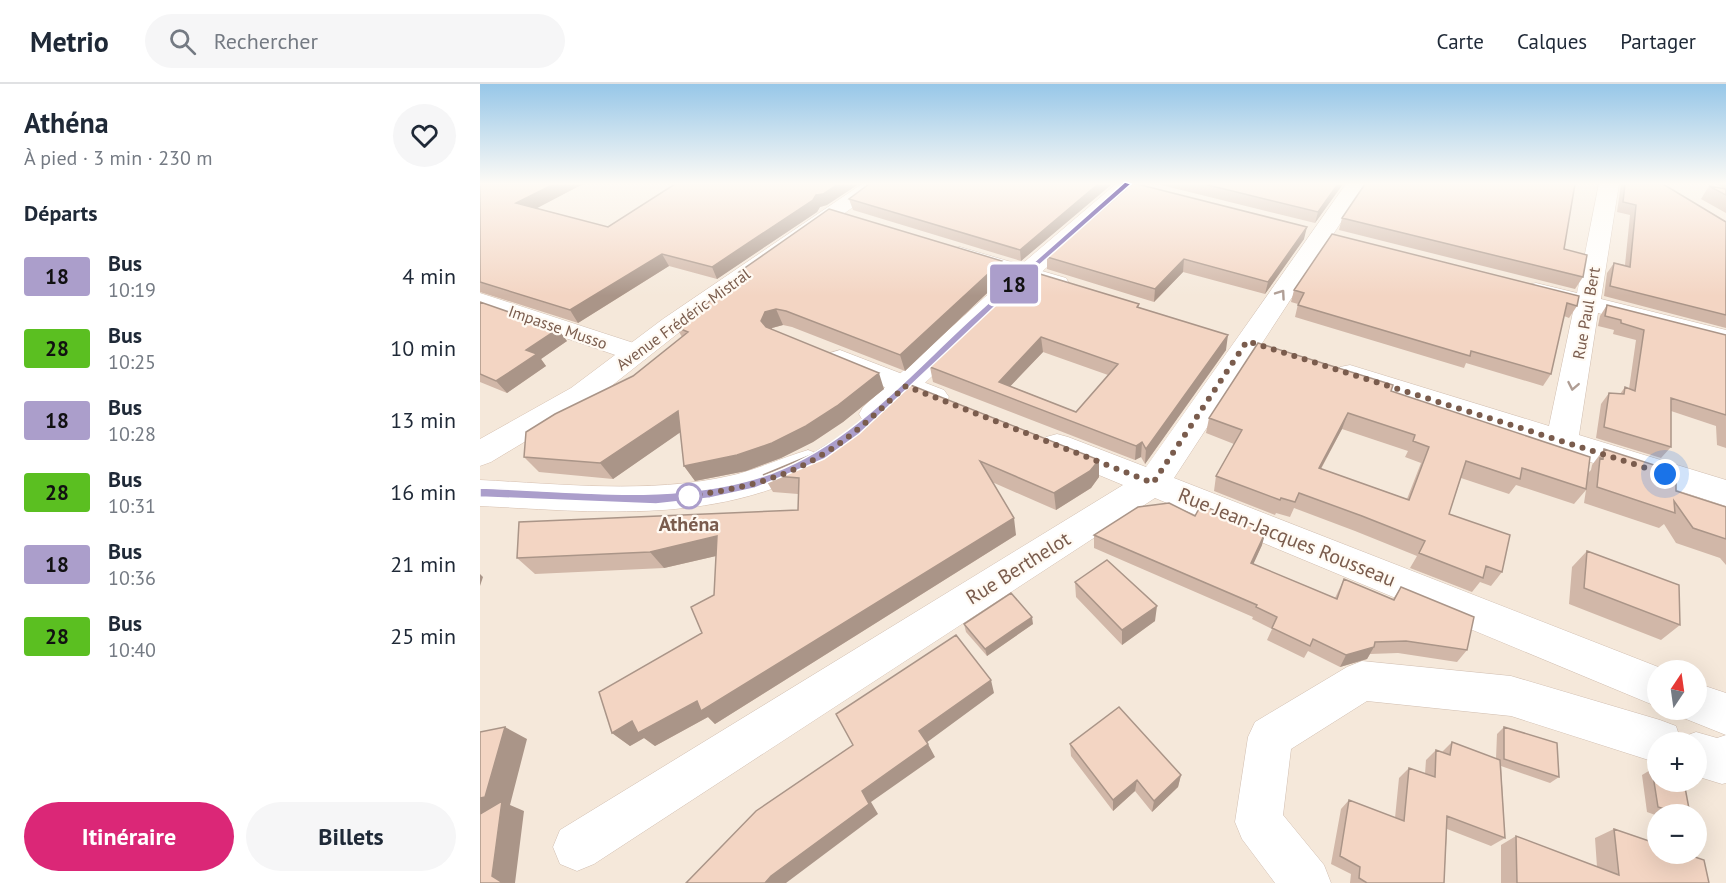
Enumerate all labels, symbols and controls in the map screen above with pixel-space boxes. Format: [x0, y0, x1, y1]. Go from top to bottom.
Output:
search box [145, 14, 565, 68]
text: Metrio [30, 23, 109, 60]
icon: search [166, 25, 199, 58]
text: Rechercher [214, 27, 318, 55]
text: Carte [1437, 28, 1484, 55]
text: Calques [1517, 28, 1587, 55]
text: Partager [1620, 28, 1696, 55]
text: Athéna [24, 104, 109, 141]
button: heart [393, 104, 456, 167]
text: À pied · 3 min · 230 m [24, 145, 212, 171]
text: Départs [24, 199, 98, 227]
text: Bus [108, 249, 142, 277]
text: 4 min [402, 262, 456, 290]
text: 18 [45, 263, 69, 290]
street label: Avenue Frédéric Mistral [612, 263, 754, 374]
line badge: 18 [987, 264, 1041, 304]
street label: Rue Paul Bert [1568, 265, 1604, 361]
text: 18 [1002, 271, 1026, 298]
text: 10:19 [108, 277, 156, 303]
one-way arrow [1274, 289, 1285, 300]
street label: Impasse Musso [506, 301, 610, 353]
text: Bus [108, 321, 142, 349]
text: 10 min [390, 334, 456, 362]
text: 28 [45, 335, 69, 362]
text: 10:25 [108, 349, 156, 375]
one-way arrow [1567, 381, 1580, 391]
text: Bus [108, 393, 142, 421]
text: 13 min [390, 406, 456, 434]
text: 18 [45, 407, 69, 434]
text: 10:28 [108, 421, 156, 447]
your location [1650, 459, 1680, 489]
text: Bus [108, 465, 142, 493]
text: 16 min [390, 478, 456, 506]
text: 28 [45, 479, 69, 506]
street label: Rue Jean-Jacques Rousseau [1175, 482, 1399, 592]
marker: Athéna [676, 483, 702, 509]
text: 10:31 [108, 493, 156, 519]
place label: Athéna [659, 511, 719, 537]
street label: Rue Berthelot [961, 525, 1075, 610]
text: Bus [108, 537, 142, 565]
text: 21 min [390, 550, 456, 578]
text: 18 [45, 551, 69, 578]
text: 10:36 [108, 565, 156, 591]
text: Bus [108, 609, 142, 637]
text: 25 min [390, 622, 456, 650]
text: 28 [45, 623, 69, 650]
text: 10:40 [108, 637, 156, 663]
north arrow [1647, 660, 1707, 720]
map controls [1647, 660, 1707, 864]
button: + [1647, 732, 1707, 792]
button: Itinéraire [24, 802, 234, 871]
button: Billets [246, 802, 456, 871]
button: − [1647, 804, 1707, 864]

